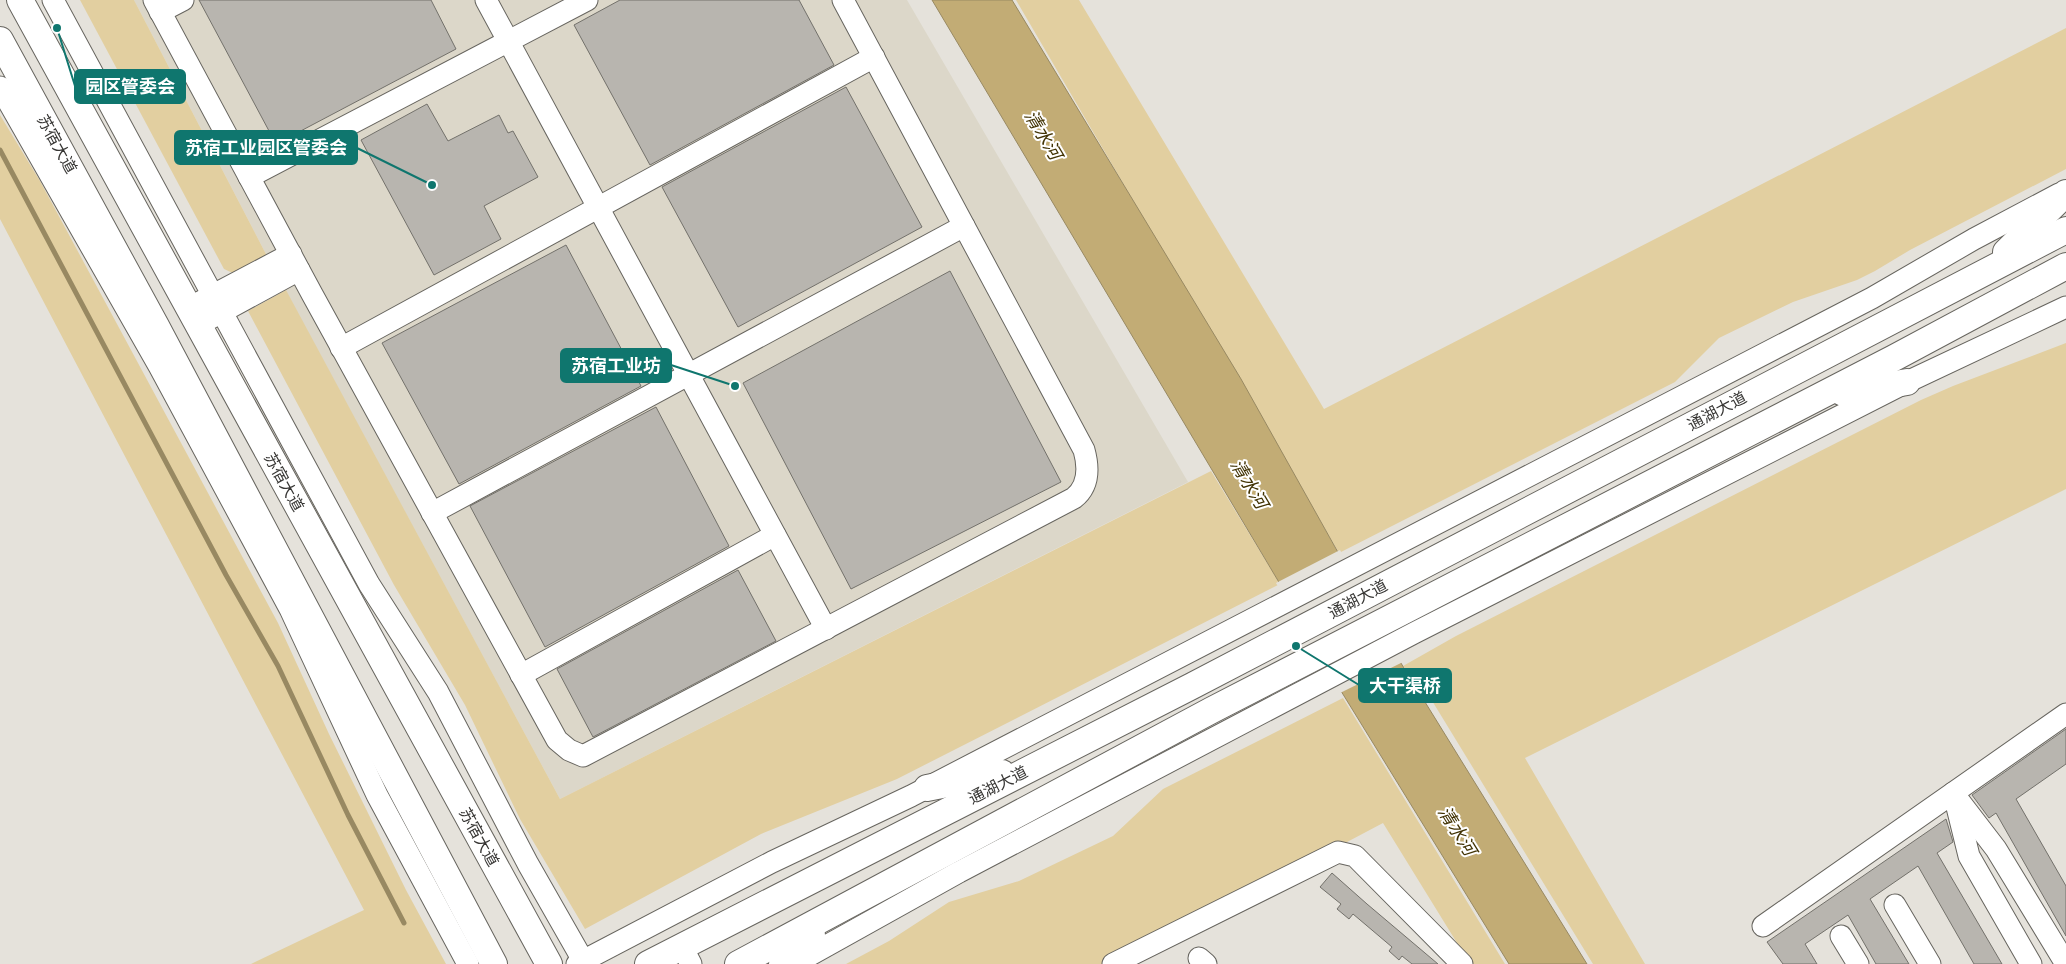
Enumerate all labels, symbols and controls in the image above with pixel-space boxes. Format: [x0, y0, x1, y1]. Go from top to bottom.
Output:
callout: 园区管委会 [75, 70, 185, 103]
text: 园区管委会 [85, 76, 175, 98]
water label: 清水河 [1020, 106, 1068, 166]
street label: 苏宿大道 [33, 111, 81, 177]
callout: 苏宿工业园区管委会 [175, 131, 357, 164]
text: 苏宿工业园区管委会 [185, 137, 347, 159]
callout: 苏宿工业坊 [561, 349, 671, 382]
text: 苏宿工业坊 [571, 355, 661, 377]
street label: 通湖大道 [1684, 388, 1750, 434]
street label: 苏宿大道 [260, 449, 308, 515]
water label: 清水河 [1226, 455, 1274, 515]
street label: 通湖大道 [1325, 576, 1391, 622]
callout: 大干渠桥 [1359, 669, 1451, 702]
text: 大干渠桥 [1369, 675, 1441, 697]
street label: 通湖大道 [965, 762, 1031, 808]
water label: 清水河 [1433, 802, 1482, 862]
street label: 苏宿大道 [455, 804, 503, 870]

